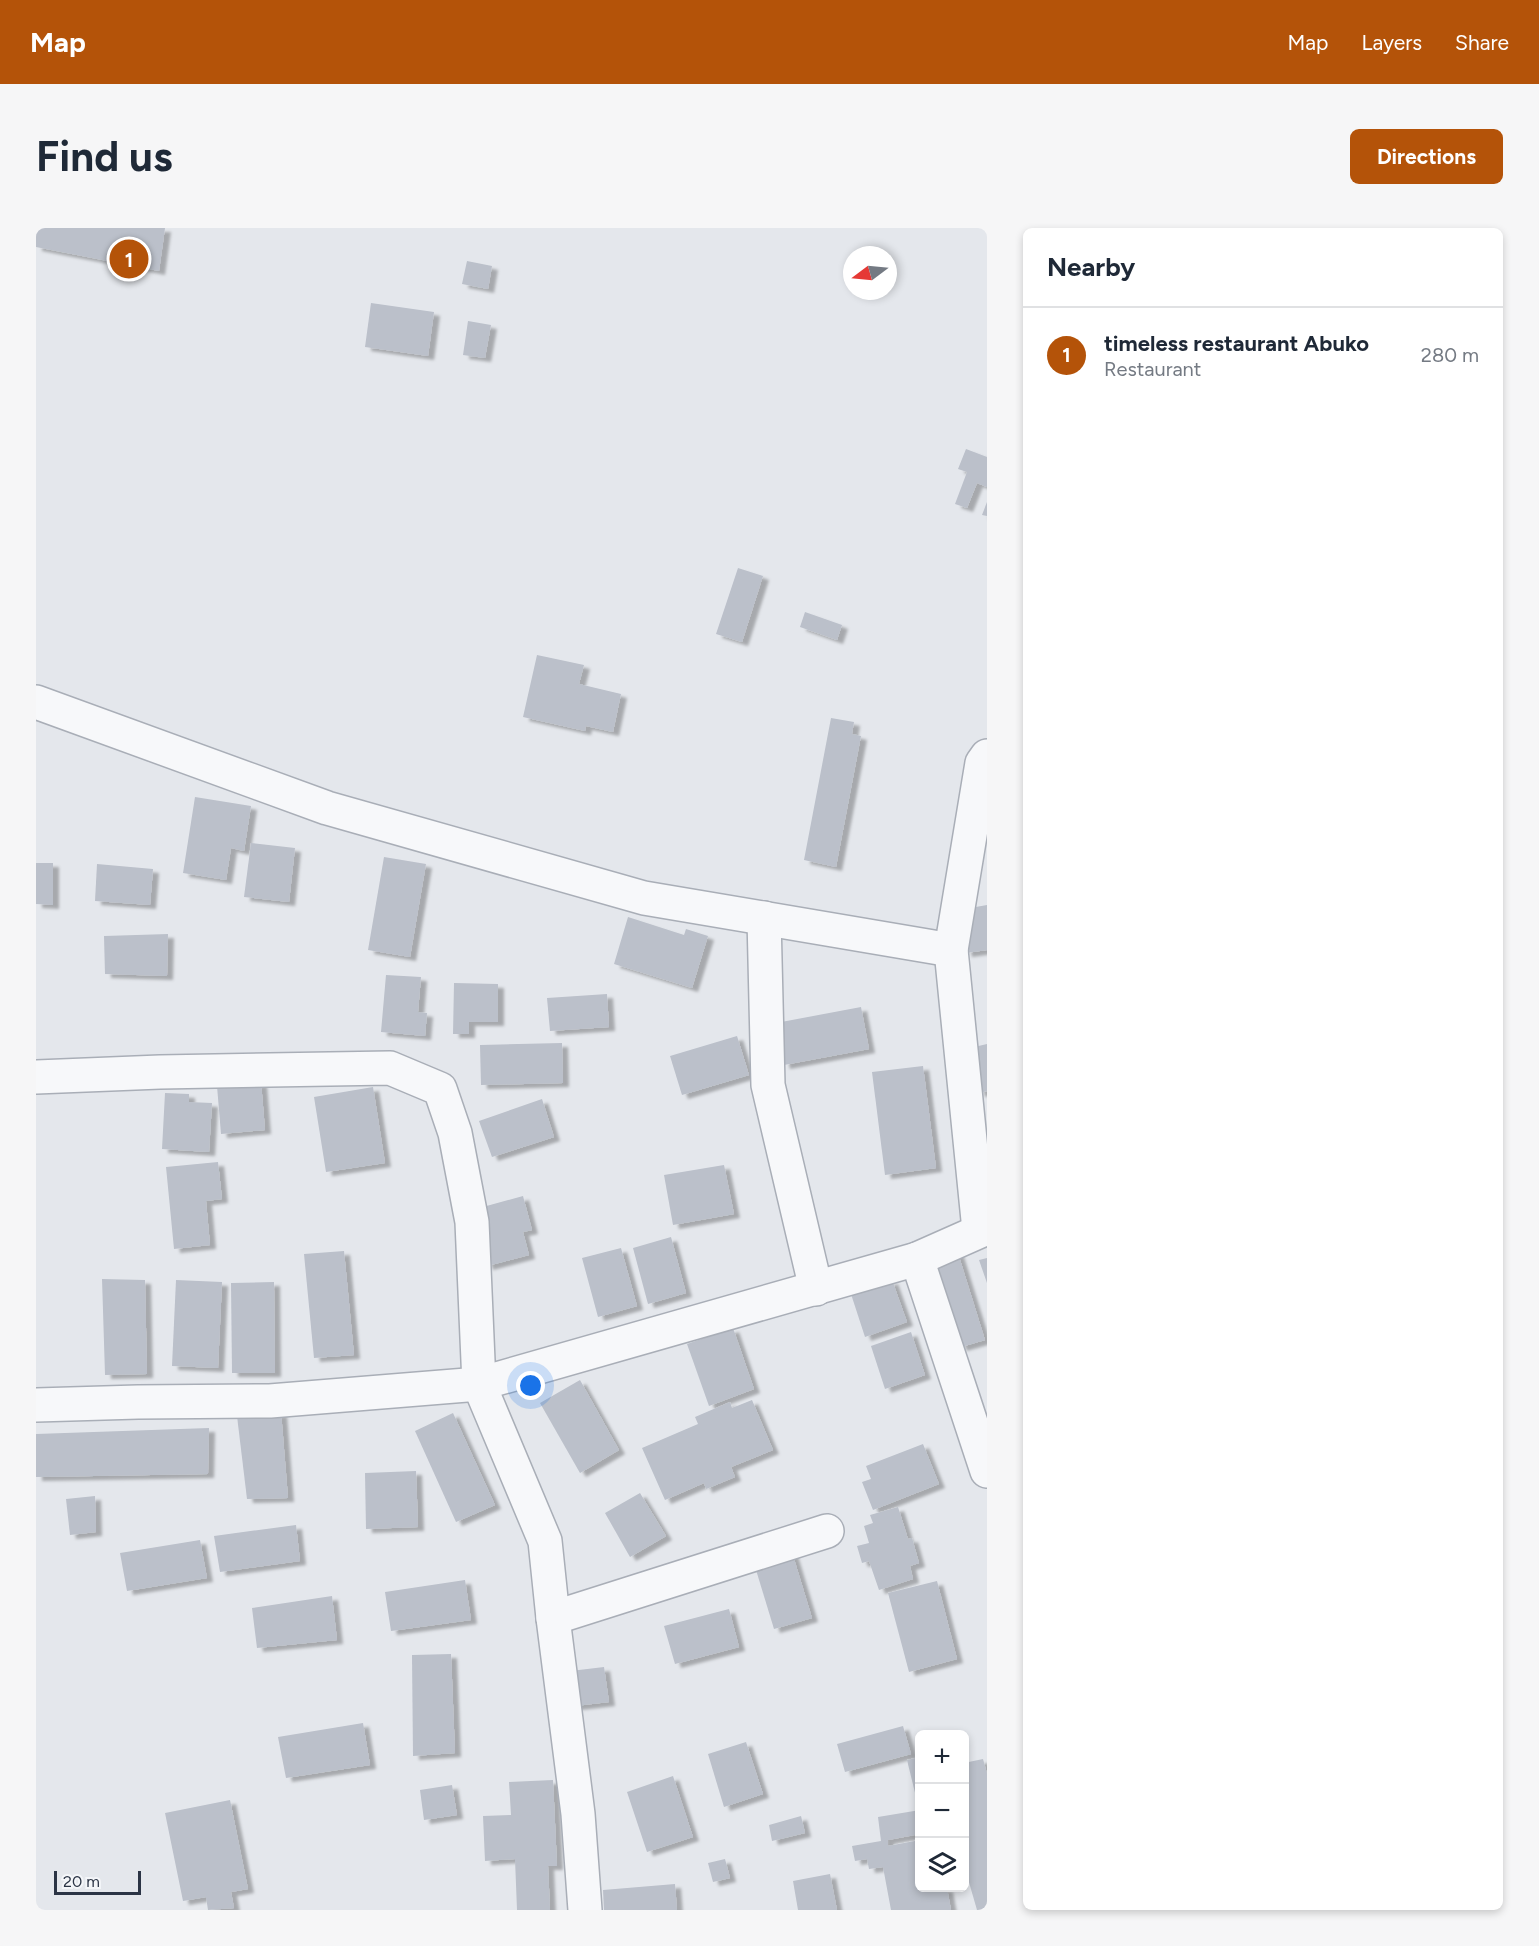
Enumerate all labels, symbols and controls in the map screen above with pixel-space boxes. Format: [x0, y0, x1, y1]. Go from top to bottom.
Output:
text: Map [30, 25, 86, 59]
text: Map [1288, 30, 1328, 55]
text: Layers [1361, 30, 1422, 55]
text: Share [1455, 30, 1509, 55]
button: Directions [1350, 129, 1503, 184]
text: Find us [36, 131, 173, 182]
pin: 1 [110, 237, 148, 282]
north arrow [843, 246, 897, 300]
text: Nearby [1047, 251, 1135, 283]
text: timeless restaurant Abuko [1104, 330, 1369, 357]
text: 1 [1062, 343, 1071, 367]
text: 280 m [1421, 343, 1479, 367]
text: Restaurant [1104, 357, 1201, 381]
your location [516, 1371, 545, 1400]
map controls [915, 1730, 969, 1892]
button: + [915, 1730, 969, 1784]
button: − [915, 1784, 969, 1838]
button: layers [915, 1838, 969, 1892]
scale bar [54, 1868, 141, 1896]
text: 20 m [63, 1872, 100, 1891]

